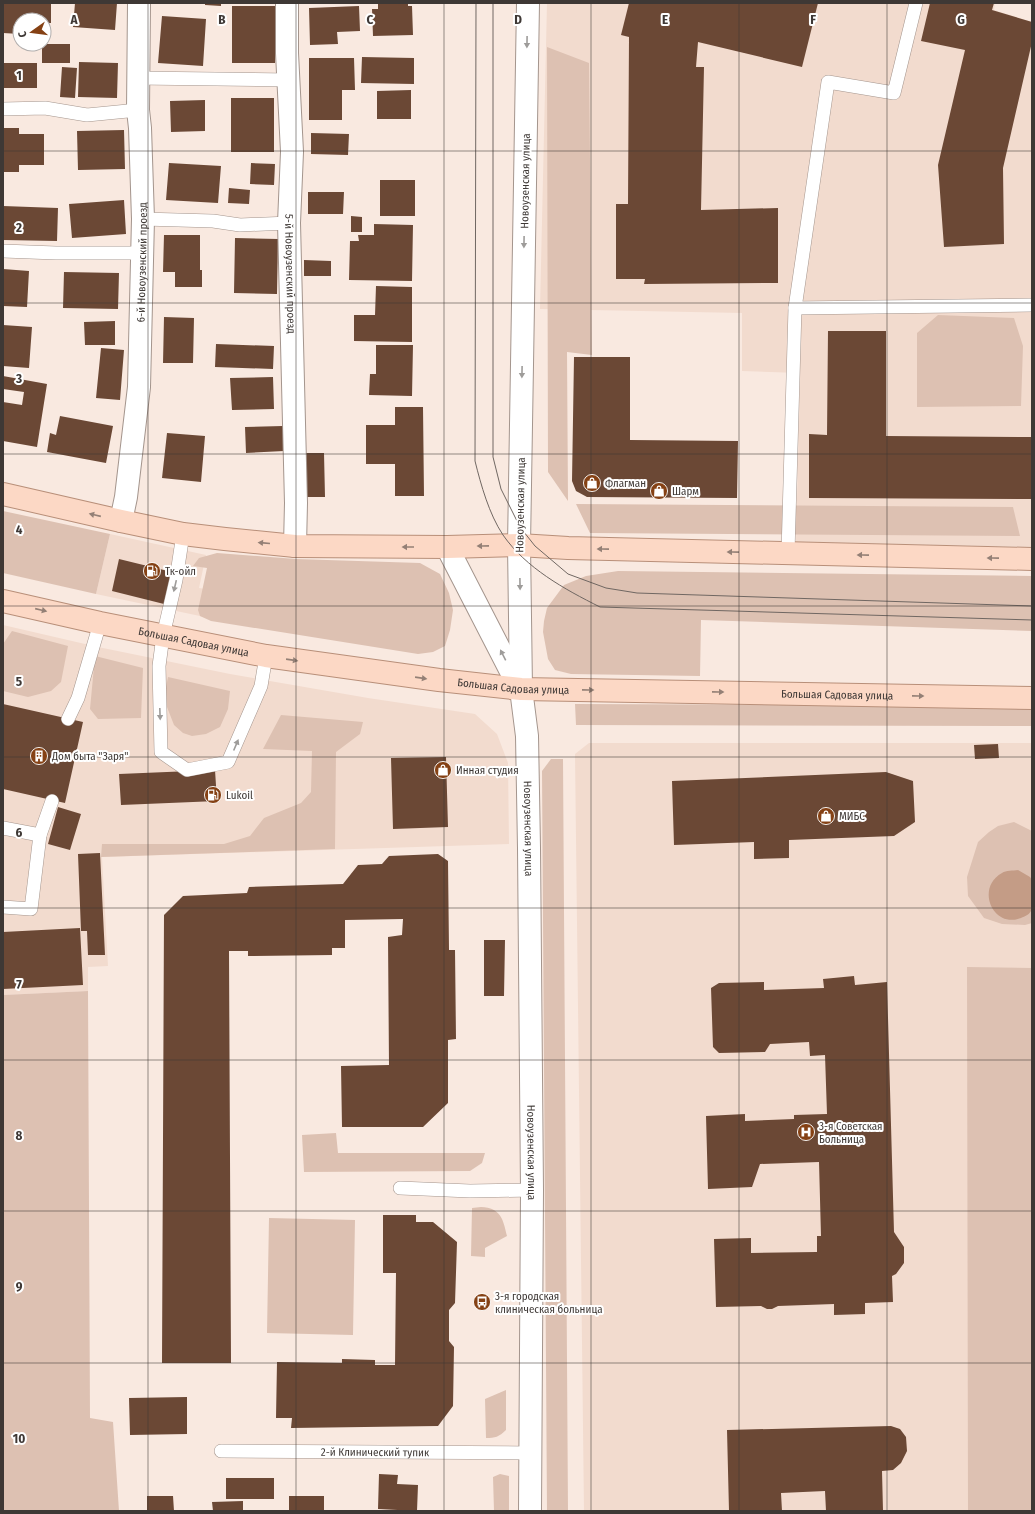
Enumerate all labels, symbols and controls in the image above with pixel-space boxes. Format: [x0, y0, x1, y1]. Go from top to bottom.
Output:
north arrow [12, 12, 52, 52]
text: A [69, 12, 78, 27]
text: B [218, 12, 226, 27]
text: C [367, 12, 374, 27]
text: D [514, 12, 522, 27]
text: E [662, 12, 668, 27]
text: F [810, 12, 816, 27]
text: G [957, 12, 965, 27]
text: С [16, 30, 30, 39]
one-way arrow [524, 36, 530, 49]
text: 1 [16, 68, 22, 83]
street label: Новоузенская улица [518, 133, 533, 229]
street label: 6-й Новоузенский проезд [135, 202, 150, 323]
street label: 5-й Новоузенский проезд [282, 214, 298, 334]
text: 2 [15, 220, 22, 235]
one-way arrow [521, 236, 527, 249]
one-way arrow [519, 366, 525, 379]
text: 3 [15, 371, 22, 386]
street label: Новоузенская улица [513, 457, 528, 553]
shop icon: Флагман [582, 473, 602, 493]
place label: Флагман [605, 477, 646, 490]
shop icon: Шарм [649, 481, 669, 501]
place label: Шарм [672, 485, 699, 498]
one-way arrow [89, 512, 101, 518]
text: 4 [16, 522, 23, 537]
one-way arrow [258, 539, 270, 546]
one-way arrow [476, 543, 489, 549]
one-way arrow [401, 544, 414, 550]
one-way arrow [596, 546, 609, 552]
one-way arrow [726, 549, 739, 555]
one-way arrow [856, 552, 869, 558]
one-way arrow [987, 555, 999, 562]
fuel station icon: Тк-ойл [142, 561, 162, 581]
place label: Тк-ойл [165, 565, 196, 578]
one-way arrow [517, 578, 523, 591]
one-way arrow [171, 580, 177, 592]
one-way arrow [35, 607, 47, 613]
street label: Большая Садовая улица [137, 625, 250, 659]
one-way arrow [500, 649, 506, 660]
one-way arrow [286, 657, 298, 663]
text: 5 [16, 674, 22, 689]
one-way arrow [415, 674, 427, 681]
street label: Большая Садовая улица [457, 676, 569, 697]
one-way arrow [582, 687, 595, 693]
street label: Большая Садовая улица [781, 688, 893, 703]
one-way arrow [712, 689, 724, 696]
one-way arrow [912, 693, 925, 699]
one-way arrow [157, 708, 163, 721]
one-way arrow [233, 739, 239, 750]
building icon: Дом быта "Заря" [29, 746, 49, 766]
place label: Дом быта "Заря" [51, 750, 128, 763]
shop icon: Инная студия [433, 760, 453, 780]
place label: Инная студия [456, 764, 519, 777]
street label: Новоузенская улица [521, 781, 535, 876]
fuel station icon: Lukoil [203, 785, 223, 805]
place label: Lukoil [226, 789, 253, 802]
shop icon: МИБС [816, 806, 836, 826]
place label: МИБС [839, 810, 865, 823]
text: 6 [16, 825, 23, 840]
text: 7 [16, 977, 22, 992]
street label: Новоузенская улица [524, 1105, 538, 1200]
place label: 3-я Советская Больница [819, 1120, 882, 1146]
hospital icon: 3-я Советская Больница [796, 1122, 816, 1142]
text: 8 [16, 1128, 23, 1143]
text: 9 [16, 1279, 23, 1294]
place label: 3-я городская клиническая больница [495, 1290, 603, 1316]
bus stop icon: 3-я городская клиническая больница [472, 1292, 492, 1312]
text: 10 [13, 1431, 25, 1446]
street label: 2-й Клинический тупик [321, 1446, 430, 1459]

